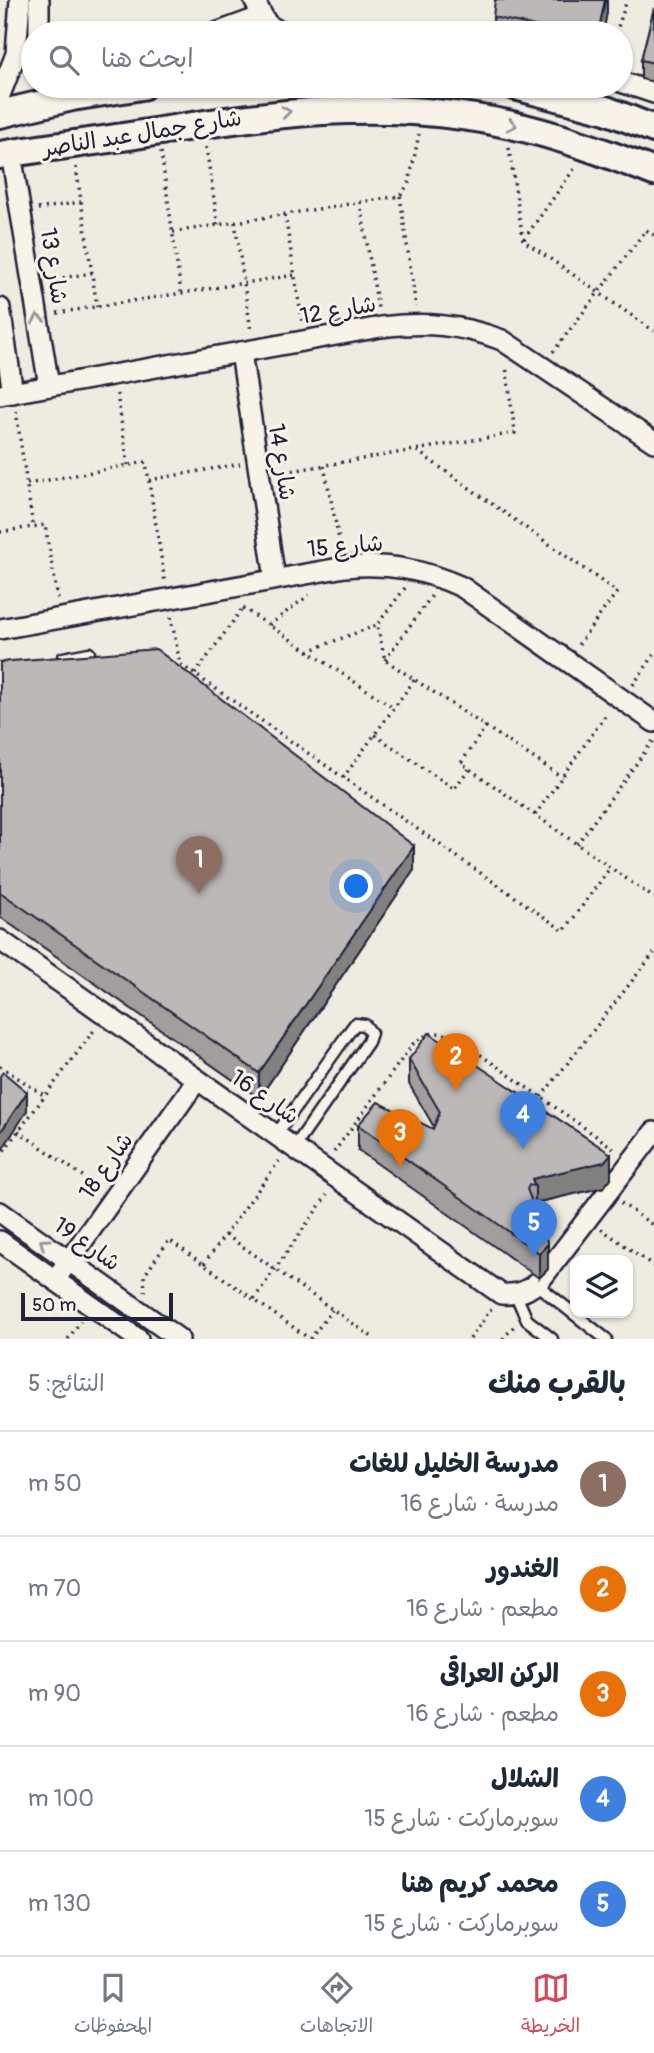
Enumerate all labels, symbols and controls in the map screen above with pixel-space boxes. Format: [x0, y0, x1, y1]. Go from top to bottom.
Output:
search box [21, 21, 633, 98]
icon: search [45, 41, 83, 79]
text: ابحث هنا [101, 43, 194, 75]
street label: شارع جمال عبد الناصر [38, 103, 244, 164]
one-way arrow [280, 105, 291, 120]
one-way arrow [506, 117, 518, 131]
street label: شارع 13 [33, 226, 74, 306]
street label: شارع 12 [298, 289, 378, 332]
one-way arrow [31, 313, 46, 325]
street label: شارع 14 [261, 422, 302, 503]
street label: شارع 15 [306, 528, 384, 565]
pin: 1 [176, 836, 222, 894]
your location [339, 869, 373, 903]
pin: 2 [433, 1033, 479, 1091]
street label: شارع 16 [225, 1063, 305, 1132]
pin: 4 [500, 1091, 546, 1149]
pin: 3 [377, 1109, 423, 1167]
street label: شارع 18 [73, 1127, 140, 1206]
pin: 5 [511, 1199, 557, 1257]
street label: شارع 19 [47, 1210, 126, 1278]
one-way arrow [39, 1239, 52, 1251]
map controls [570, 1255, 633, 1318]
button: layers [570, 1255, 633, 1318]
scale bar [21, 1290, 173, 1322]
text: 50 m [32, 1293, 76, 1317]
text: بالقرب منك [488, 1365, 626, 1402]
text: النتائج: 5 [28, 1369, 105, 1398]
text: مدرسة الخليل للغات [349, 1448, 559, 1480]
text: 50 m [28, 1469, 82, 1498]
text: 1 [599, 1469, 608, 1498]
text: مدرسة · شارع 16 [400, 1489, 559, 1518]
text: الغندور [487, 1553, 559, 1585]
text: 70 m [28, 1574, 81, 1603]
text: 2 [597, 1574, 609, 1603]
text: مطعم · شارع 16 [406, 1594, 559, 1623]
text: الركن العراقى [440, 1658, 559, 1690]
text: 90 m [28, 1679, 81, 1708]
text: 3 [597, 1679, 609, 1708]
text: مطعم · شارع 16 [406, 1699, 559, 1728]
text: الشلال [491, 1763, 559, 1795]
text: 100 m [28, 1784, 94, 1813]
text: 4 [596, 1784, 610, 1813]
text: سوبرماركت · شارع 15 [364, 1804, 559, 1833]
text: محمد كريم هنا [401, 1868, 559, 1900]
text: 130 m [28, 1889, 91, 1918]
text: 5 [597, 1889, 609, 1918]
text: سوبرماركت · شارع 15 [364, 1909, 559, 1938]
tab: المحفوظات [74, 1969, 152, 2042]
tab: الاتجاهات [300, 1969, 373, 2042]
tab: الخريطة [521, 1969, 580, 2042]

